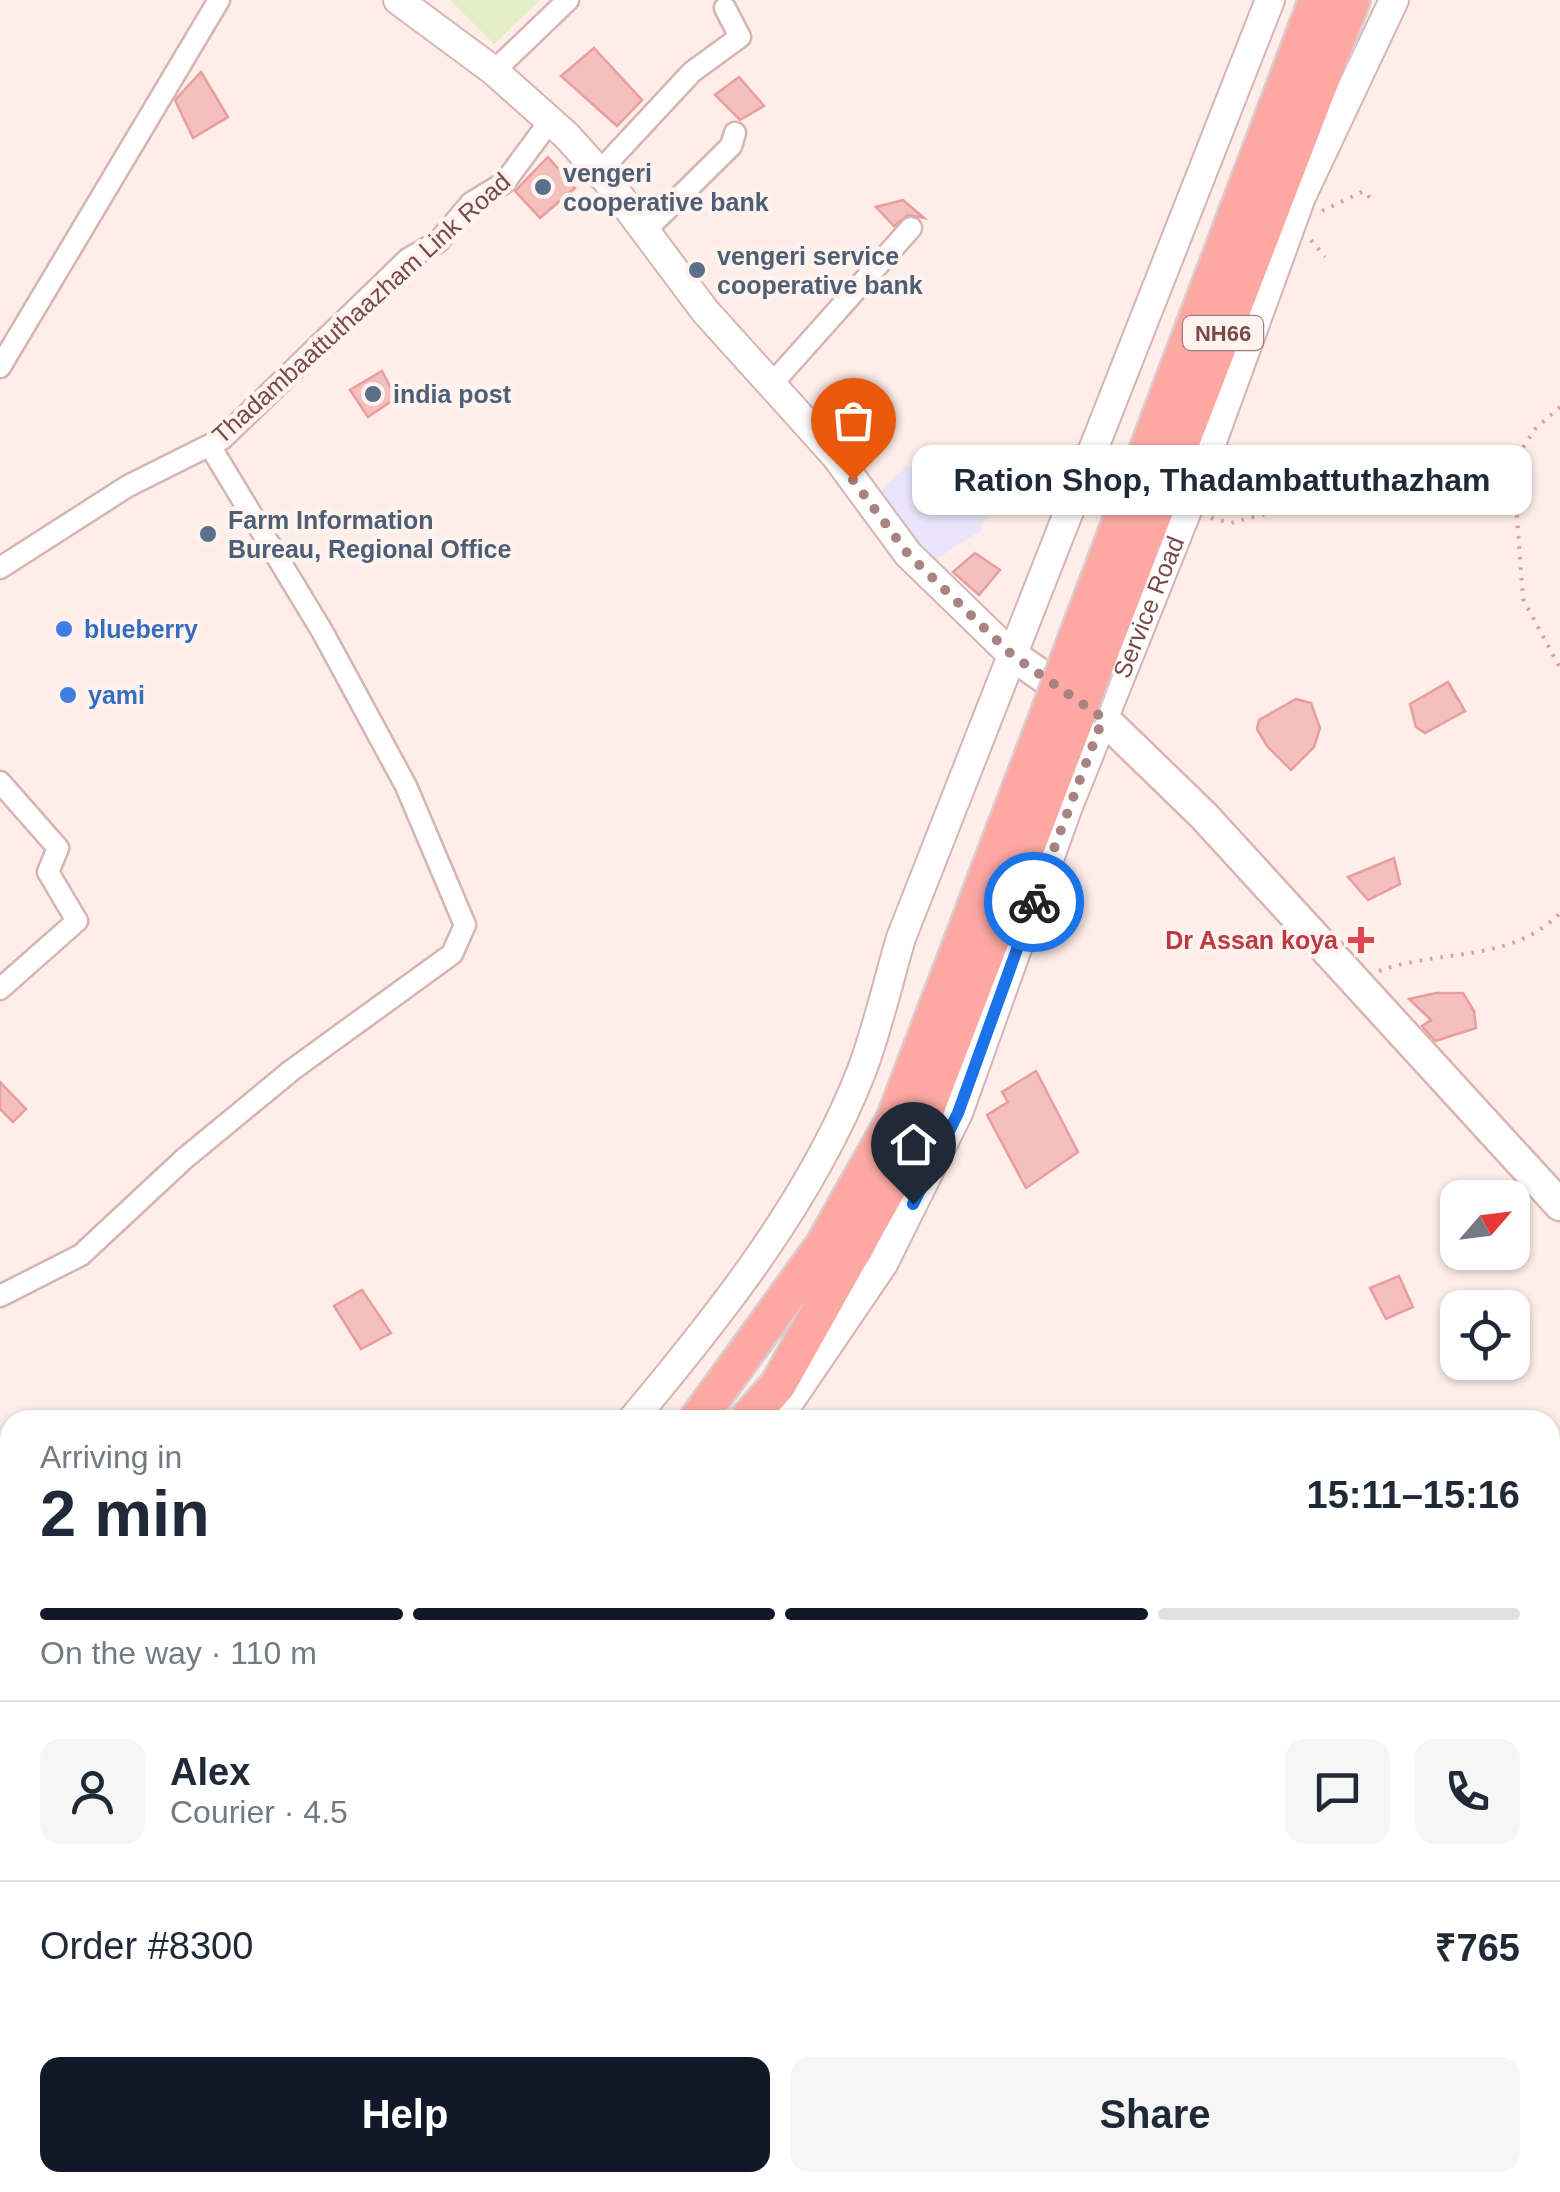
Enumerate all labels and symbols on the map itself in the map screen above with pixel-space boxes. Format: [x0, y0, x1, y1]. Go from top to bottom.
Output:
place label: vengeri cooperative bank [563, 159, 769, 216]
street label: Thadambaattuthaazham Link Road [207, 167, 515, 449]
marker: vengeri cooperative bank [532, 176, 554, 198]
place label: vengeri service cooperative bank [717, 242, 923, 299]
marker: vengeri service cooperative bank [686, 259, 708, 281]
road number: NH66 [1183, 316, 1263, 350]
pin [811, 378, 896, 481]
place label: india post [393, 380, 512, 408]
marker: india post [362, 383, 384, 405]
callout: Ration Shop, Thadambattuthazham [913, 445, 1533, 515]
place label: Farm Information Bureau, Regional Office [228, 506, 511, 563]
marker: Farm Information Bureau, Regional Office [197, 523, 219, 545]
street label: Service Road [1107, 532, 1189, 682]
place label: blueberry [84, 615, 198, 643]
marker: blueberry [53, 618, 75, 640]
place label: yami [88, 681, 145, 709]
marker: yami [57, 684, 79, 706]
courier [984, 852, 1084, 952]
place label: Dr Assan koya [1165, 926, 1339, 954]
marker: Dr Assan koya [1348, 927, 1374, 953]
pin [871, 1102, 956, 1205]
north arrow [1440, 1180, 1530, 1270]

